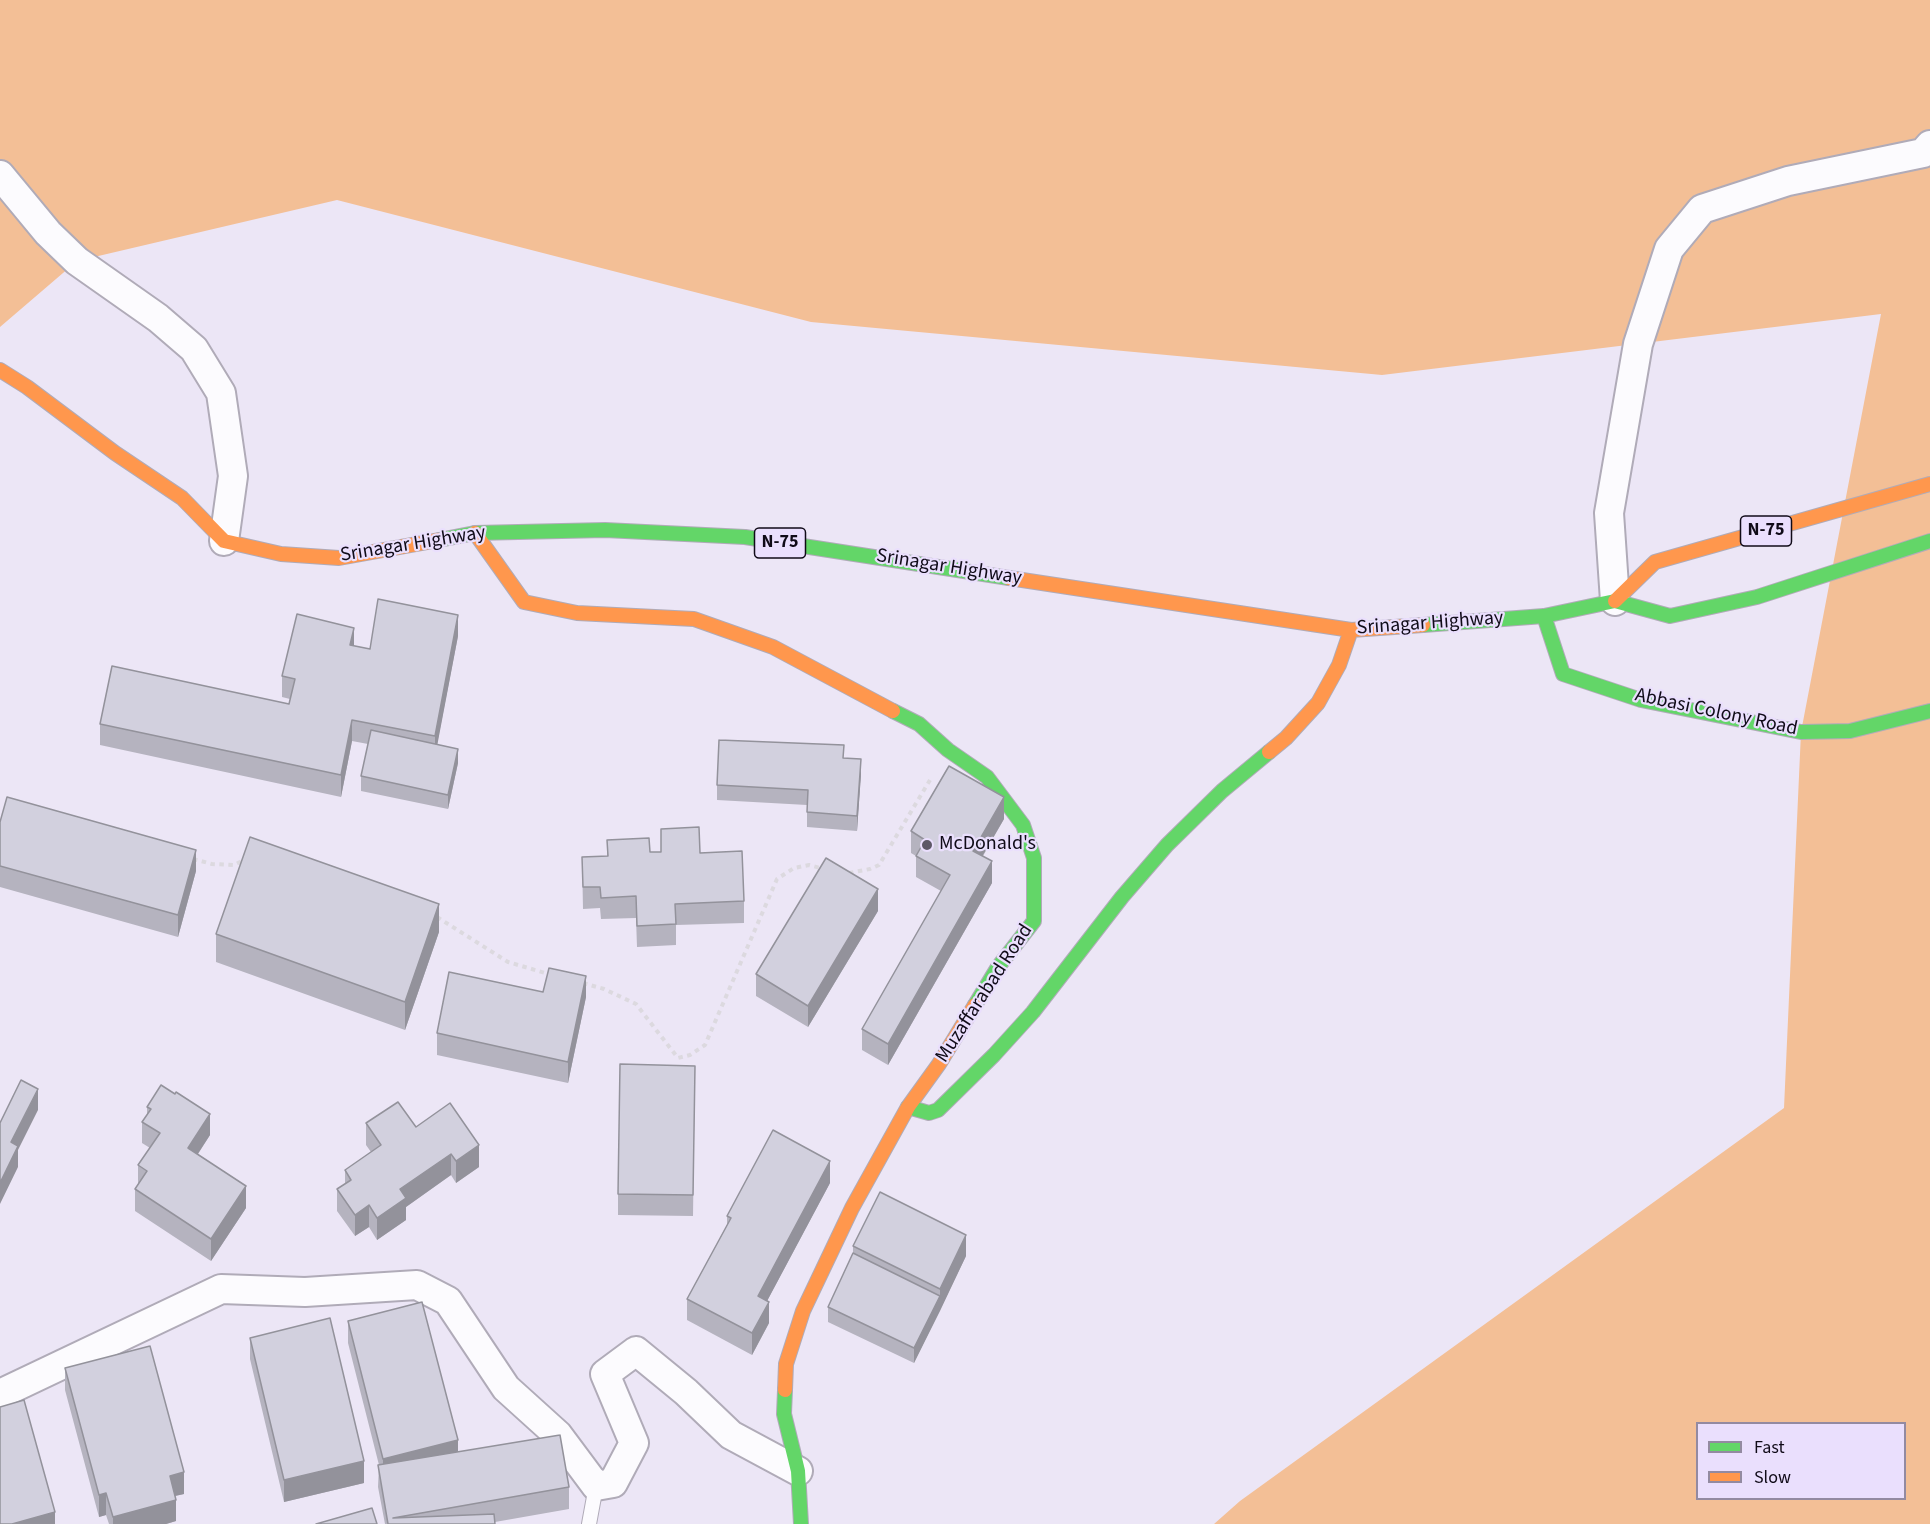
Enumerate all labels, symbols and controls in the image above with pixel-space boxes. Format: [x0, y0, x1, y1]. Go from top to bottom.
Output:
road number: N-75 [1740, 516, 1792, 546]
street label: Srinagar Highway [339, 522, 487, 568]
road number: N-75 [754, 528, 806, 558]
street label: Srinagar Highway [875, 545, 1023, 591]
street label: Srinagar Highway [1356, 607, 1504, 641]
street label: Abbasi Colony Road [1633, 684, 1799, 742]
place label: McDonald's [939, 833, 1036, 857]
marker: McDonald's [920, 838, 934, 852]
street label: Muzaffarabad Road [931, 920, 1039, 1068]
legend [1696, 1422, 1906, 1500]
text: Fast [1754, 1435, 1785, 1460]
text: Slow [1754, 1465, 1791, 1490]

